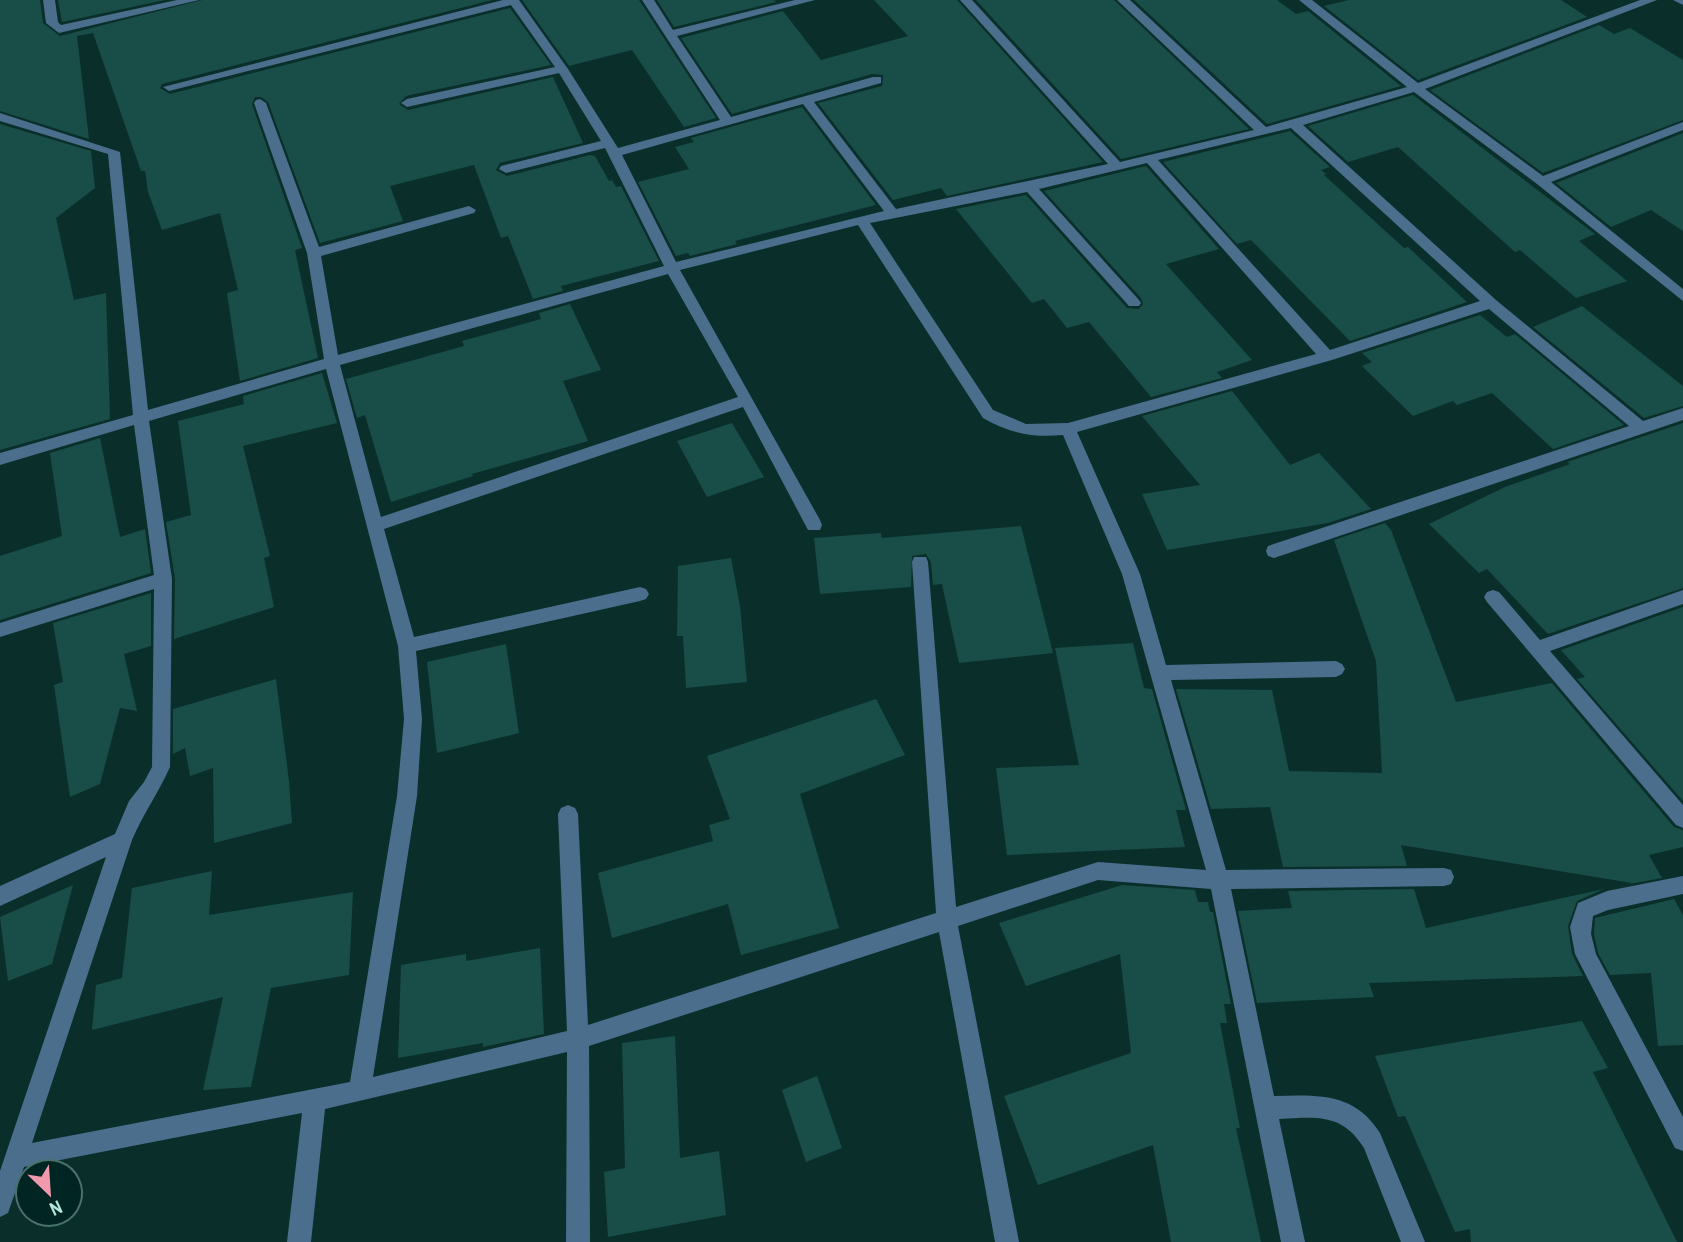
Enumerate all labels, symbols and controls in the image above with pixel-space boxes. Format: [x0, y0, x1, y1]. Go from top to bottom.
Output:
north arrow [14, 1158, 84, 1228]
text: N [46, 1194, 67, 1223]

